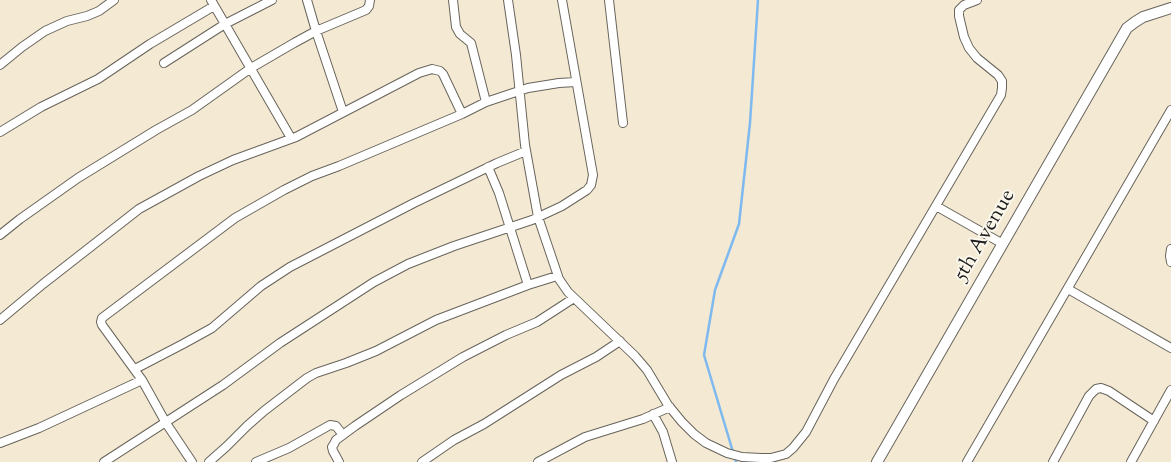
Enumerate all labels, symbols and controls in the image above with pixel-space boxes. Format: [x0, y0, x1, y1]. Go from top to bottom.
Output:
street label: 5th Avenue [950, 186, 1022, 286]

